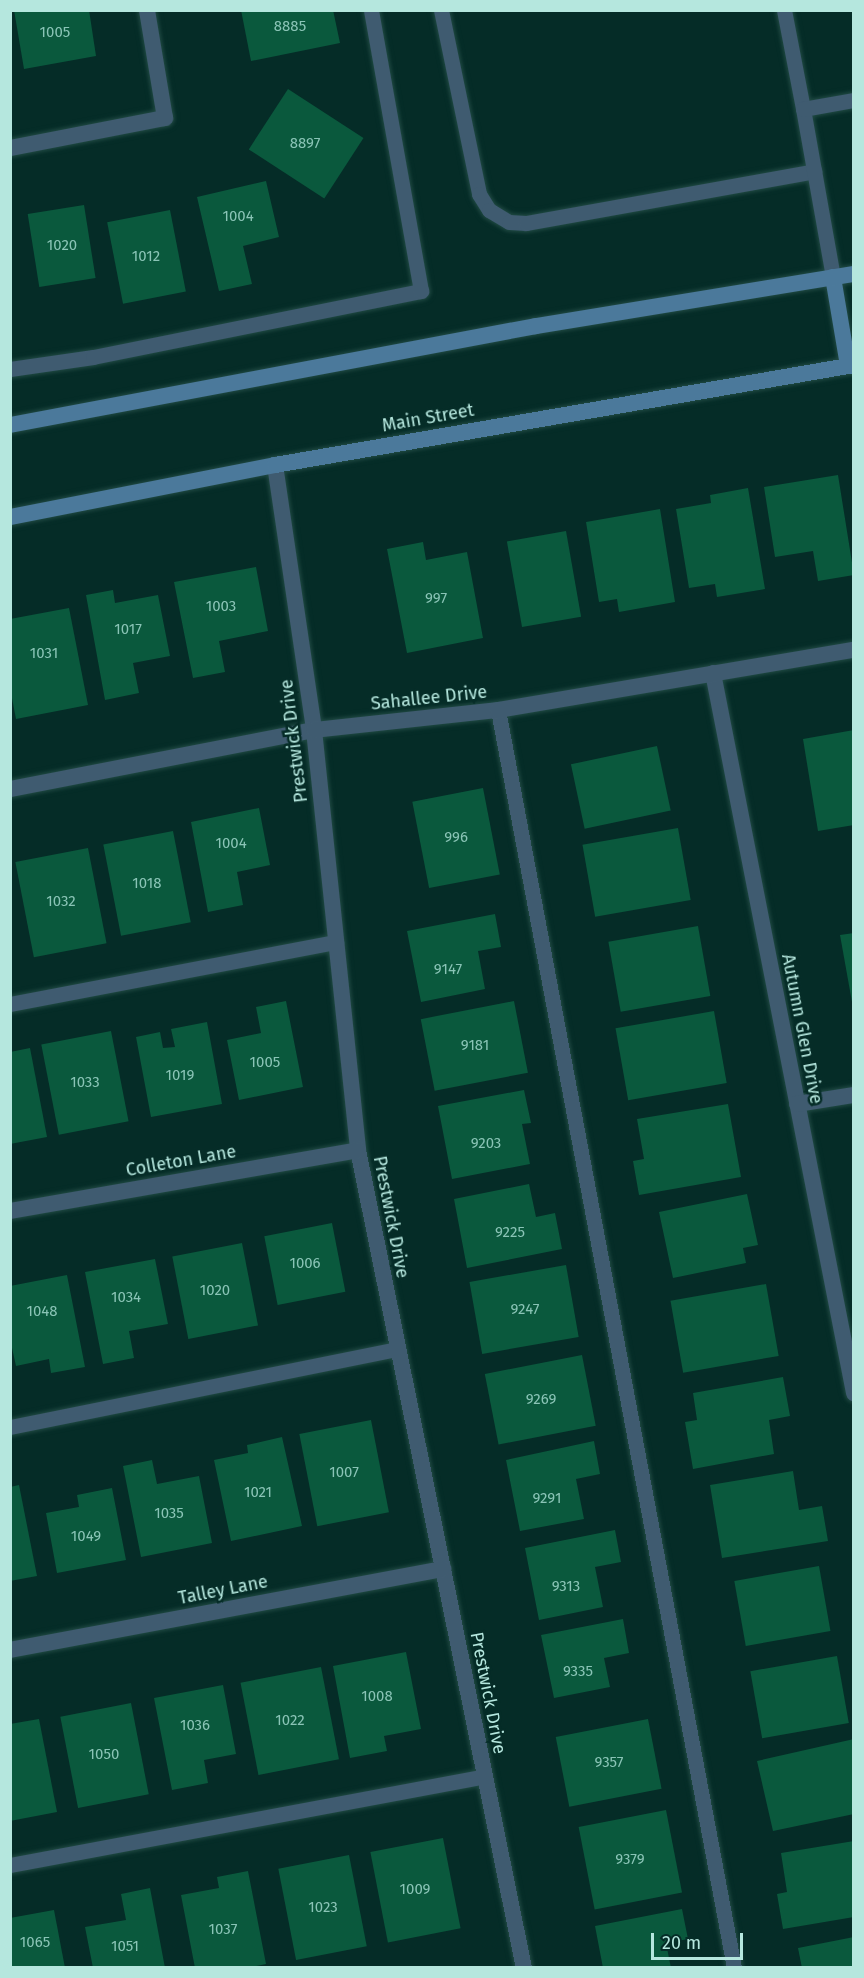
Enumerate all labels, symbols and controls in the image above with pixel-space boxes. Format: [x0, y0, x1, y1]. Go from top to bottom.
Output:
house number: 8885 [274, 18, 306, 36]
house number: 1005 [40, 24, 70, 42]
house number: 8897 [290, 135, 320, 153]
house number: 1004 [222, 208, 254, 226]
house number: 1020 [47, 237, 77, 255]
house number: 1012 [132, 248, 160, 266]
street label: Main Street [380, 399, 476, 437]
house number: 997 [425, 590, 447, 608]
house number: 1003 [206, 598, 236, 616]
house number: 1017 [114, 621, 142, 639]
house number: 1031 [30, 645, 58, 663]
street label: Prestwick Drive [276, 678, 312, 804]
street label: Sahallee Drive [370, 681, 488, 715]
house number: 996 [444, 829, 468, 847]
house number: 1004 [215, 835, 247, 853]
house number: 1018 [132, 875, 162, 893]
house number: 1032 [46, 893, 76, 911]
street label: Autumn Glen Drive [777, 952, 827, 1106]
house number: 9147 [434, 961, 462, 979]
house number: 9181 [461, 1037, 489, 1055]
house number: 1005 [250, 1054, 280, 1072]
house number: 1019 [166, 1067, 194, 1085]
house number: 1033 [70, 1074, 100, 1092]
house number: 9203 [471, 1135, 501, 1153]
street label: Colleton Lane [124, 1141, 238, 1181]
street label: Prestwick Drive [369, 1154, 413, 1280]
house number: 9225 [495, 1224, 525, 1242]
house number: 1006 [289, 1255, 321, 1273]
house number: 1020 [200, 1282, 230, 1300]
house number: 1034 [111, 1289, 141, 1307]
house number: 9247 [511, 1301, 539, 1319]
house number: 1048 [26, 1303, 58, 1321]
house number: 9269 [526, 1391, 556, 1409]
house number: 1007 [329, 1464, 359, 1482]
house number: 1021 [244, 1484, 272, 1502]
house number: 9291 [533, 1490, 561, 1508]
house number: 1035 [154, 1505, 184, 1523]
house number: 1049 [71, 1528, 101, 1546]
street label: Talley Lane [176, 1571, 270, 1609]
house number: 9313 [552, 1578, 580, 1596]
street label: Prestwick Drive [466, 1630, 510, 1756]
house number: 9335 [563, 1663, 593, 1681]
house number: 1008 [361, 1688, 393, 1706]
house number: 1022 [275, 1712, 305, 1730]
house number: 1036 [180, 1717, 210, 1735]
house number: 1050 [89, 1746, 119, 1764]
house number: 9357 [595, 1754, 623, 1772]
house number: 9379 [615, 1851, 645, 1869]
house number: 1009 [400, 1881, 430, 1899]
house number: 1023 [308, 1899, 338, 1917]
house number: 1037 [209, 1921, 237, 1939]
scale bar [654, 1921, 746, 1959]
text: 20 m [662, 1932, 701, 1954]
house number: 1065 [20, 1934, 50, 1952]
house number: 1051 [111, 1938, 139, 1956]

